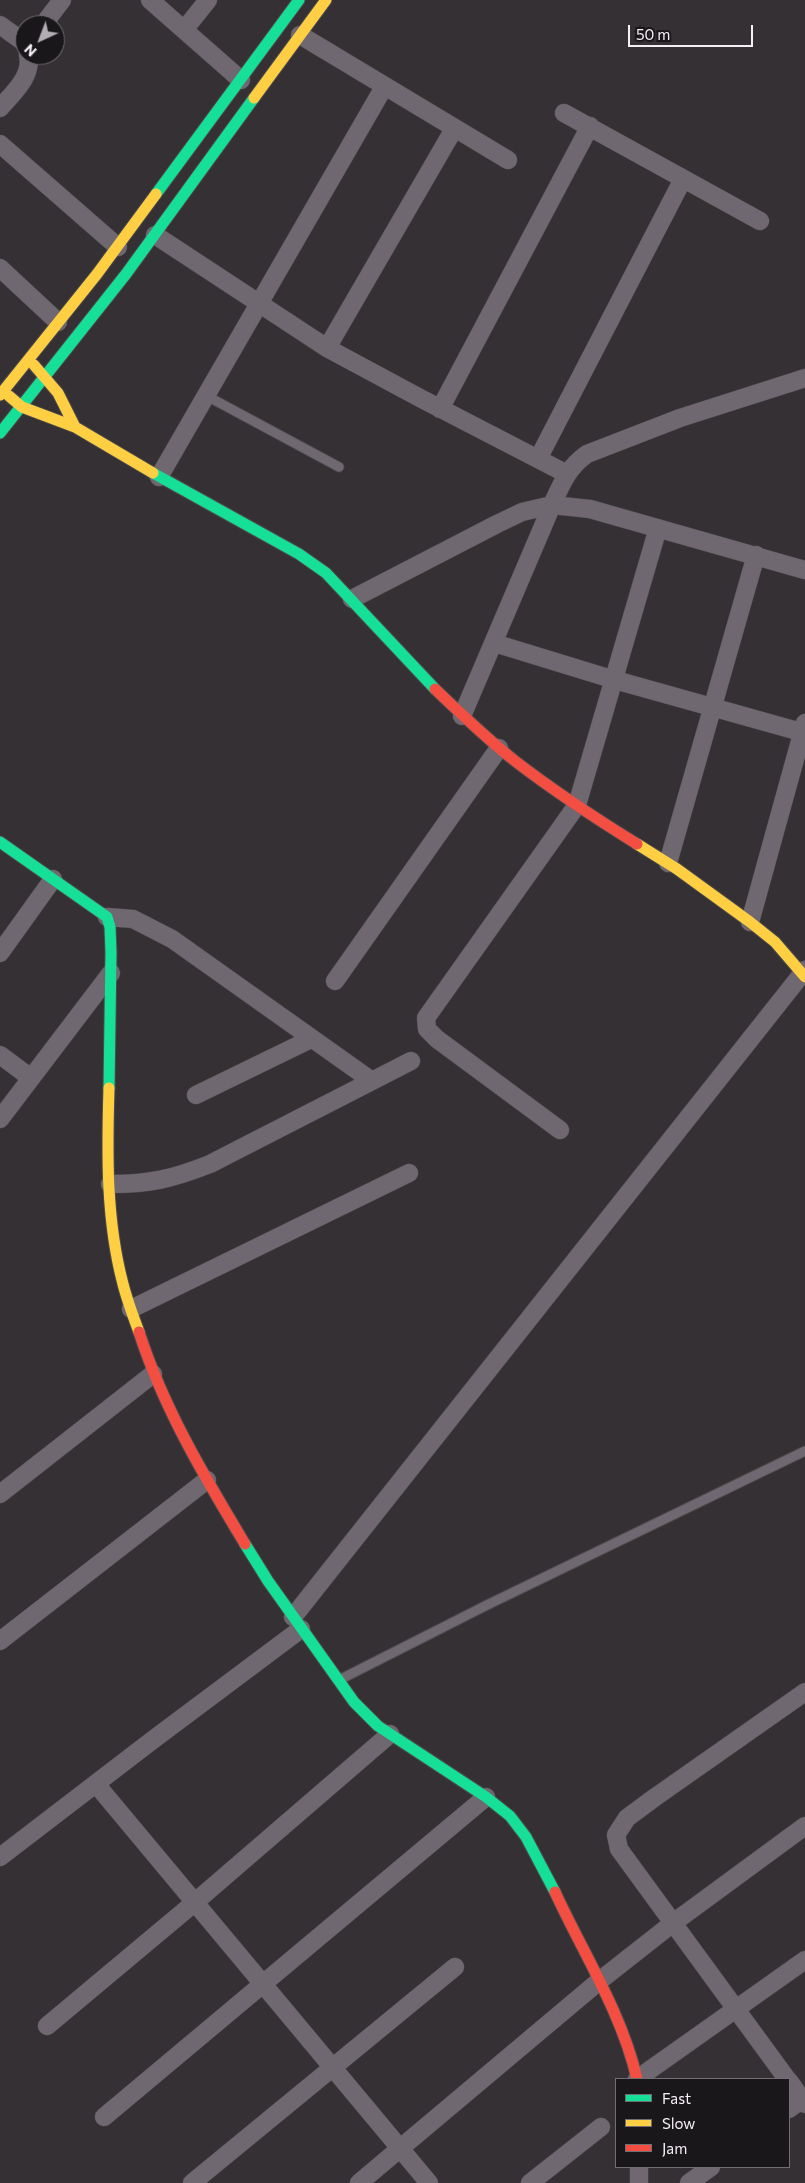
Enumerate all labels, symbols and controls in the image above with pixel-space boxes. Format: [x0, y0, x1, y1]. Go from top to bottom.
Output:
north arrow [15, 15, 65, 65]
scale bar [630, 15, 755, 47]
text: 50 m [636, 25, 670, 43]
text: N [20, 41, 40, 60]
legend [615, 2078, 790, 2168]
text: Fast [662, 2089, 691, 2107]
text: Slow [662, 2114, 695, 2132]
text: Jam [662, 2139, 687, 2157]

